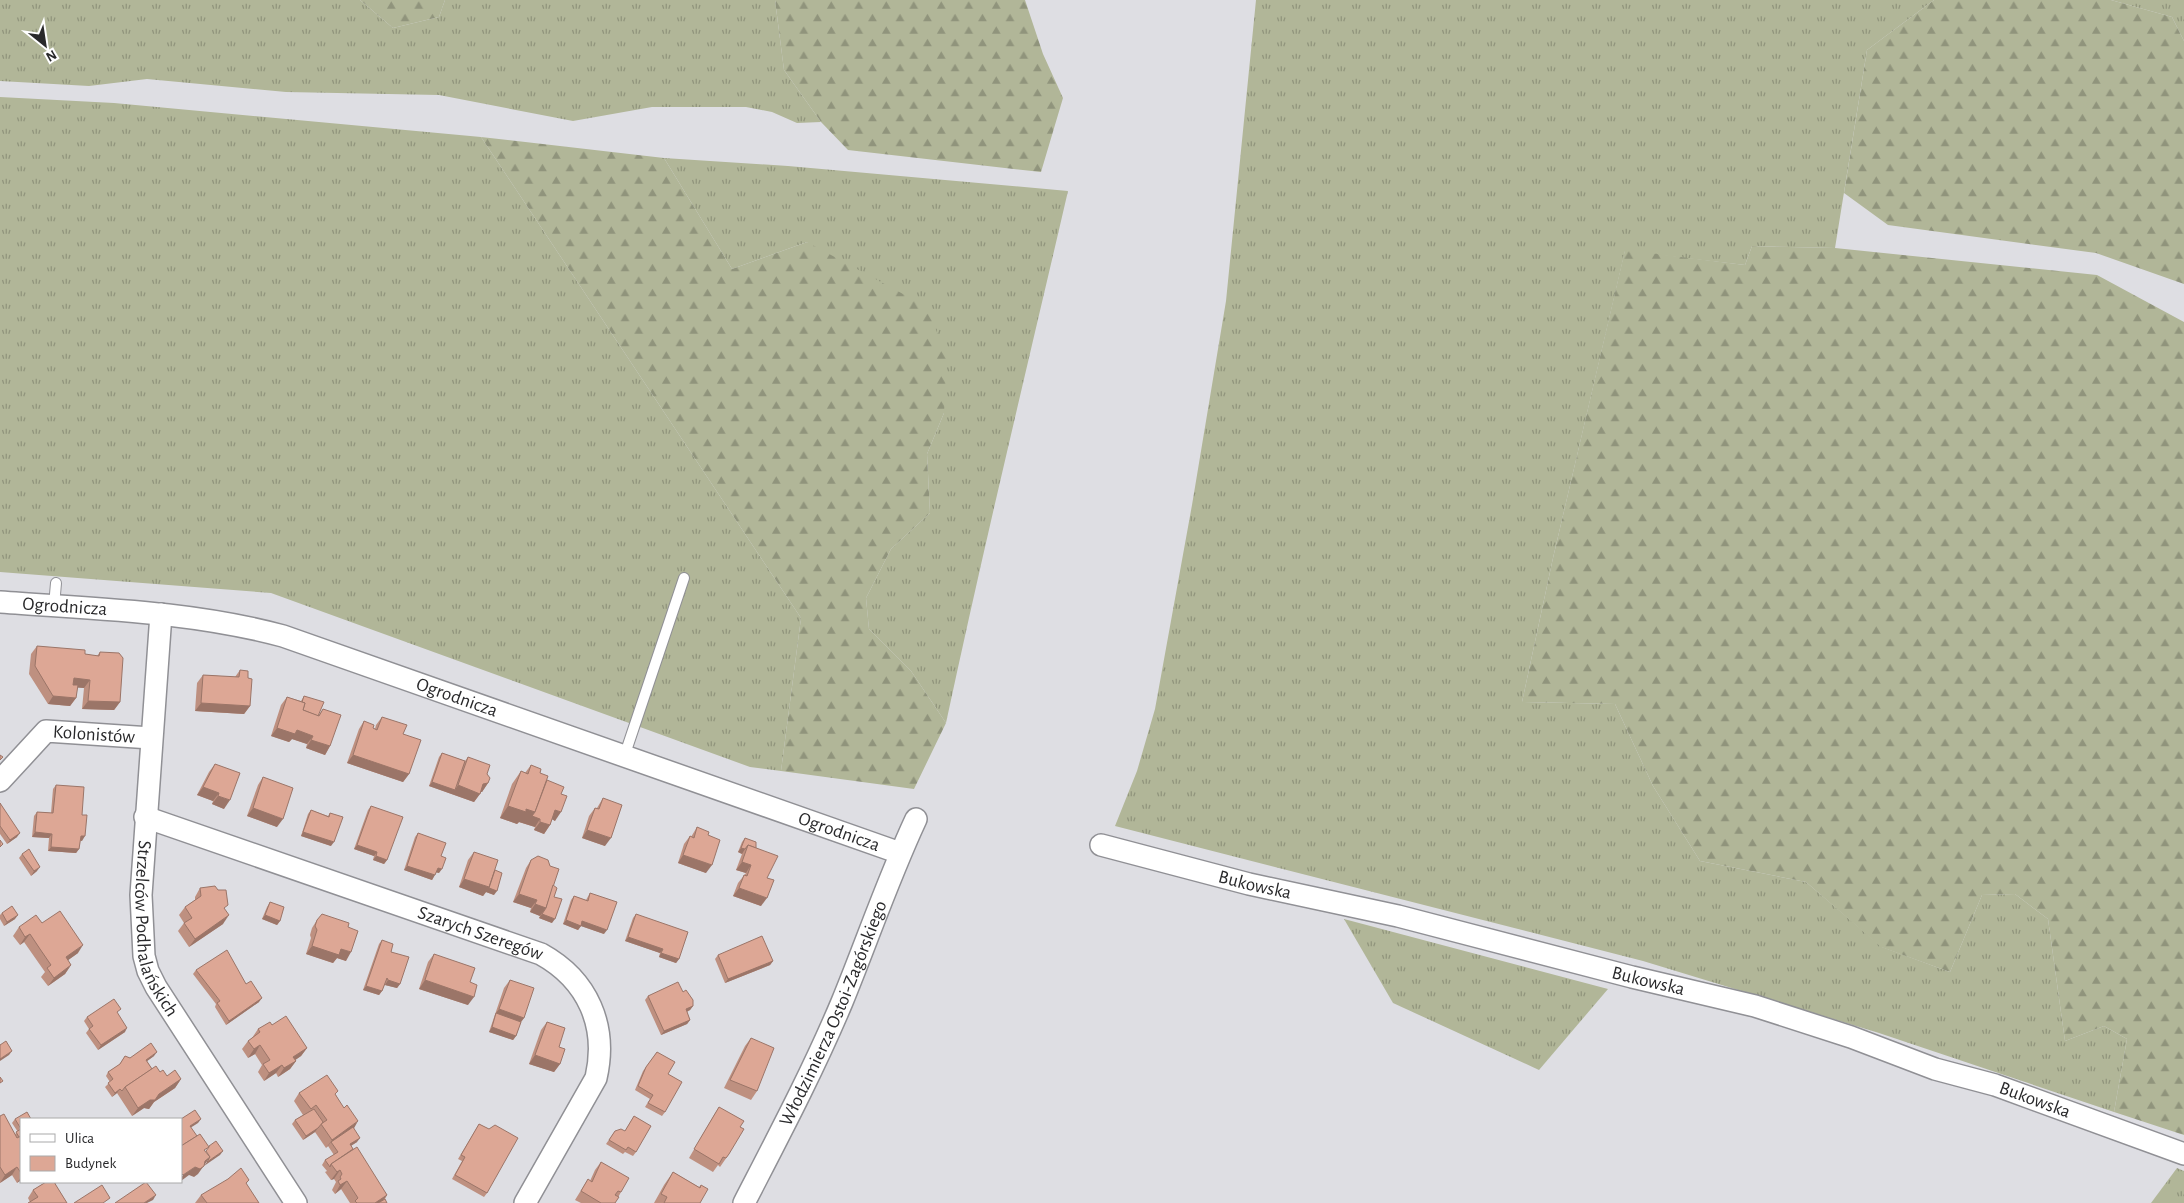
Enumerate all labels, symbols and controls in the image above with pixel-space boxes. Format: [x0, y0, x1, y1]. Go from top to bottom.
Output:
north arrow [20, 20, 70, 70]
text: N [43, 47, 59, 64]
street label: Ogrodnicza [22, 594, 108, 619]
street label: Ogrodnicza [414, 674, 500, 720]
street label: Kolonistów [52, 722, 136, 746]
street label: Ogrodnicza [796, 809, 883, 855]
street label: Strzelców Podhalańskich [131, 840, 182, 1020]
street label: Bukowska [1216, 867, 1293, 902]
street label: Włodzimierza Ostoi-Zagórskiego [776, 898, 890, 1129]
street label: Szarych Szeregów [415, 903, 546, 964]
street label: Bukowska [1610, 963, 1687, 999]
street label: Bukowska [1997, 1078, 2073, 1121]
legend [20, 1118, 182, 1183]
text: Ulica [65, 1131, 94, 1146]
text: Budynek [65, 1156, 117, 1171]

